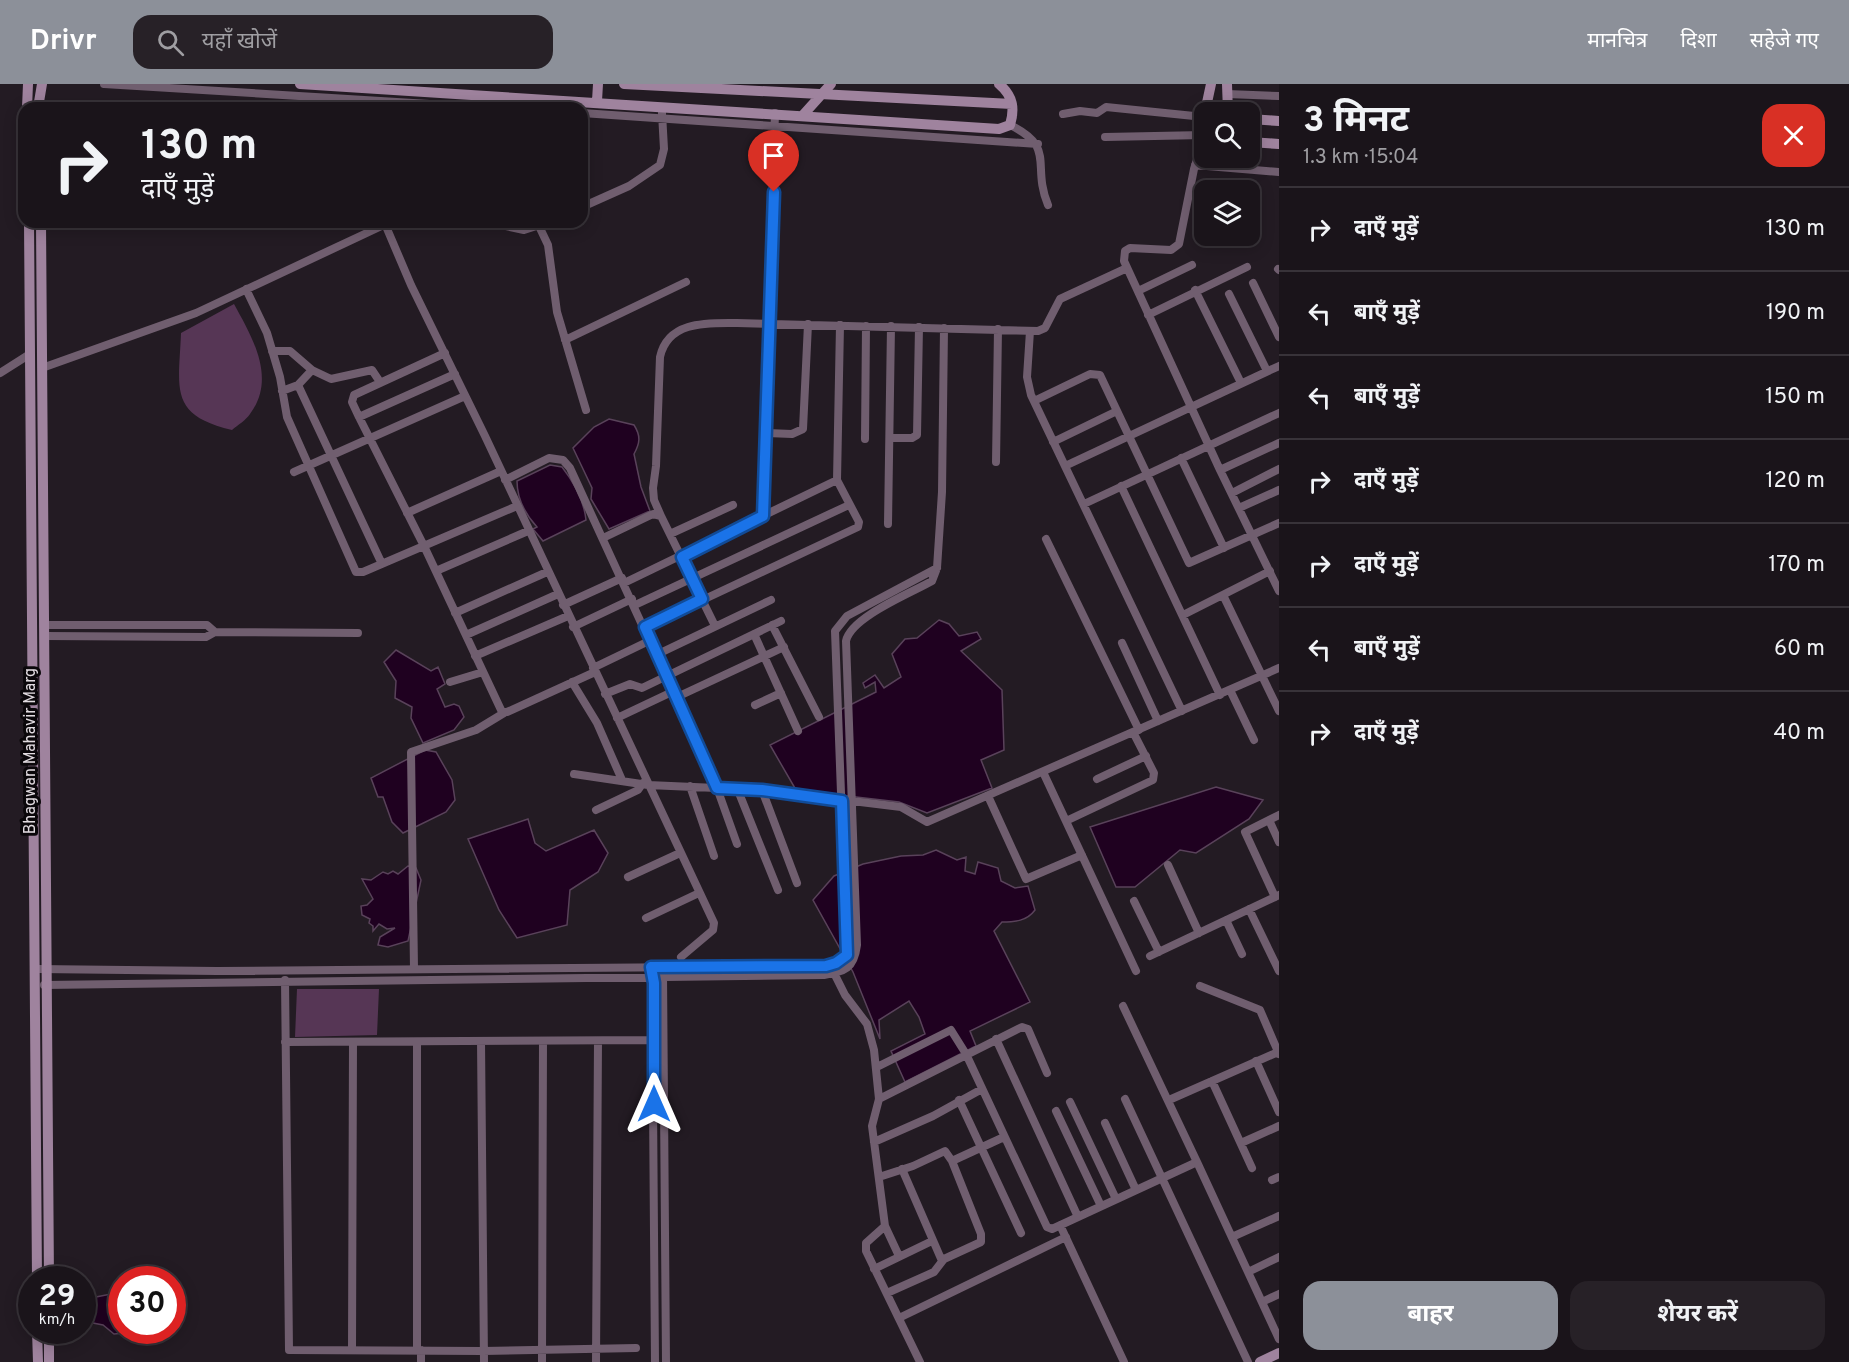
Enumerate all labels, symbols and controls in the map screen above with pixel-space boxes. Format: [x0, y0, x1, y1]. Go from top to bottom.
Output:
search box [133, 15, 553, 69]
text: Drivr [30, 24, 97, 60]
icon: search [154, 26, 187, 59]
text: मानचित्र [1587, 28, 1647, 55]
text: दिशा [1680, 28, 1717, 55]
text: सहेजे गए [1750, 28, 1819, 55]
text: यहाँ खोजें [202, 29, 277, 56]
text: 3 मिनट [1303, 99, 1409, 145]
map controls [1194, 102, 1260, 246]
button: search [1194, 102, 1260, 168]
button: close [1762, 104, 1825, 167]
text: 130 m [141, 121, 257, 174]
icon: right [42, 126, 120, 204]
pin [748, 130, 799, 192]
icon: arrive [757, 139, 790, 172]
text: 1.3 km · 15:04 [1303, 145, 1418, 171]
text: दाएँ मुड़ें [141, 173, 214, 207]
button: layers [1194, 180, 1260, 246]
icon: right [1303, 213, 1336, 246]
text: दाएँ मुड़ें [1354, 216, 1419, 243]
text: 130 m [1766, 216, 1825, 243]
icon: left [1303, 297, 1336, 330]
text: बाएँ मुड़ें [1354, 300, 1420, 327]
text: 190 m [1766, 300, 1825, 327]
icon: left [1303, 381, 1336, 414]
text: बाएँ मुड़ें [1354, 384, 1420, 411]
text: 150 m [1765, 384, 1825, 411]
icon: right [1303, 465, 1336, 498]
text: दाएँ मुड़ें [1354, 468, 1419, 495]
text: 120 m [1765, 468, 1825, 495]
icon: right [1303, 549, 1336, 582]
text: दाएँ मुड़ें [1354, 552, 1419, 579]
text: 170 m [1768, 552, 1825, 579]
icon: left [1303, 633, 1336, 666]
text: बाएँ मुड़ें [1354, 636, 1420, 663]
text: 60 m [1774, 636, 1825, 663]
street label: Bhagwan Mahavir Marg [21, 668, 41, 834]
icon: right [1303, 717, 1336, 750]
text: दाएँ मुड़ें [1354, 720, 1419, 747]
text: 40 m [1773, 720, 1825, 747]
position arrow [622, 1072, 686, 1136]
speed limit sign: 30 [108, 1266, 186, 1344]
text: 29 [39, 1279, 75, 1316]
button: बाहर [1303, 1281, 1558, 1350]
button: शेयर करें [1570, 1281, 1825, 1350]
text: km/h [39, 1311, 75, 1330]

